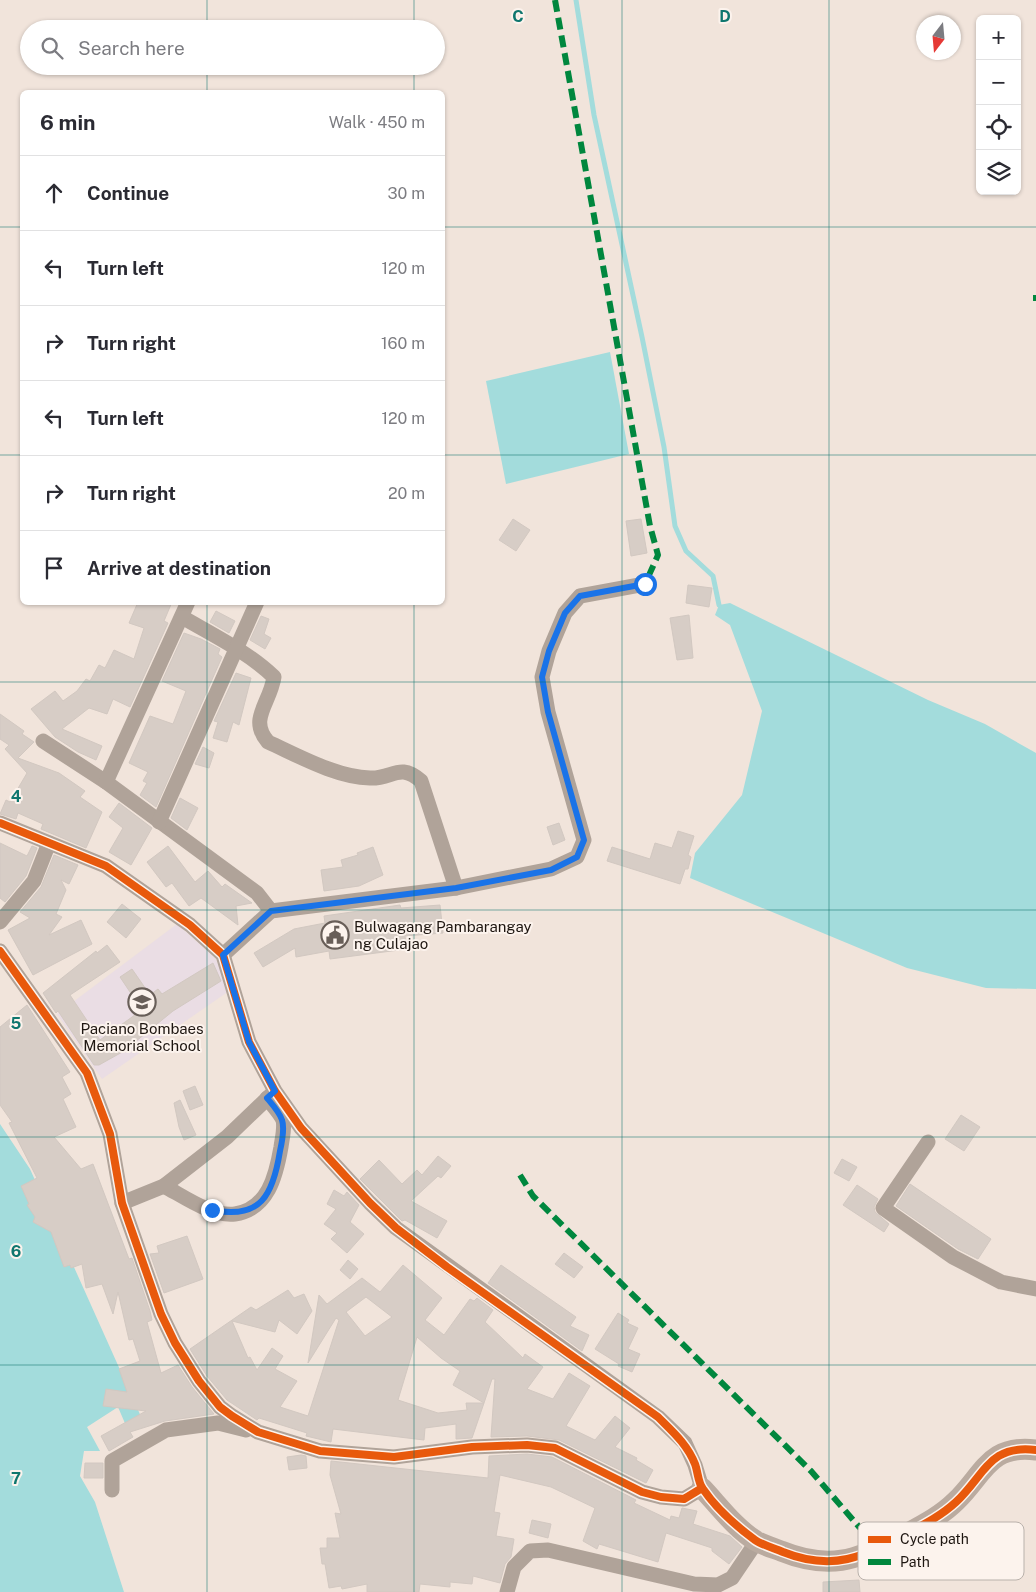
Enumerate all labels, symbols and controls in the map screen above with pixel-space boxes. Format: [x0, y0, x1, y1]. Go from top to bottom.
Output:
text: C [512, 7, 524, 26]
text: D [719, 7, 731, 26]
north arrow [916, 15, 961, 60]
map controls [976, 15, 1021, 195]
button: + [976, 15, 1021, 60]
search box [20, 20, 445, 75]
icon: search [38, 34, 66, 62]
text: Search here [78, 37, 185, 59]
button: − [976, 60, 1021, 105]
button: locate [976, 105, 1021, 150]
text: 6 min [40, 110, 96, 135]
text: Walk · 450 m [329, 113, 425, 132]
button: layers [976, 150, 1021, 195]
icon: ahead [40, 179, 68, 207]
text: Continue [87, 182, 169, 204]
text: 30 m [388, 184, 425, 203]
icon: left [40, 254, 68, 282]
text: Turn left [87, 257, 164, 279]
text: 120 m [381, 259, 425, 278]
icon: right [40, 329, 68, 357]
text: Turn right [87, 332, 176, 354]
text: 160 m [381, 334, 425, 353]
icon: left [40, 404, 68, 432]
text: Turn left [87, 407, 164, 429]
text: 120 m [381, 409, 425, 428]
icon: right [40, 479, 68, 507]
text: Turn right [87, 482, 176, 504]
text: 20 m [388, 484, 425, 503]
icon: arrive [40, 554, 68, 582]
text: Arrive at destination [87, 557, 271, 579]
route start [634, 573, 657, 596]
text: 4 [11, 787, 22, 806]
place label: Bulwagang Pambarangay ng Culajao [354, 918, 532, 952]
public building icon: Bulwagang Pambarangay ng Culajao [320, 920, 350, 950]
school or university icon: Paciano Bombaes Memorial School [127, 987, 157, 1017]
text: 5 [11, 1014, 22, 1033]
place label: Paciano Bombaes Memorial School [80, 1020, 204, 1054]
route end [201, 1199, 224, 1222]
text: 6 [11, 1242, 21, 1261]
text: 7 [11, 1469, 21, 1488]
legend [858, 1522, 1024, 1580]
text: Cycle path [900, 1531, 969, 1547]
text: Path [900, 1554, 930, 1570]

